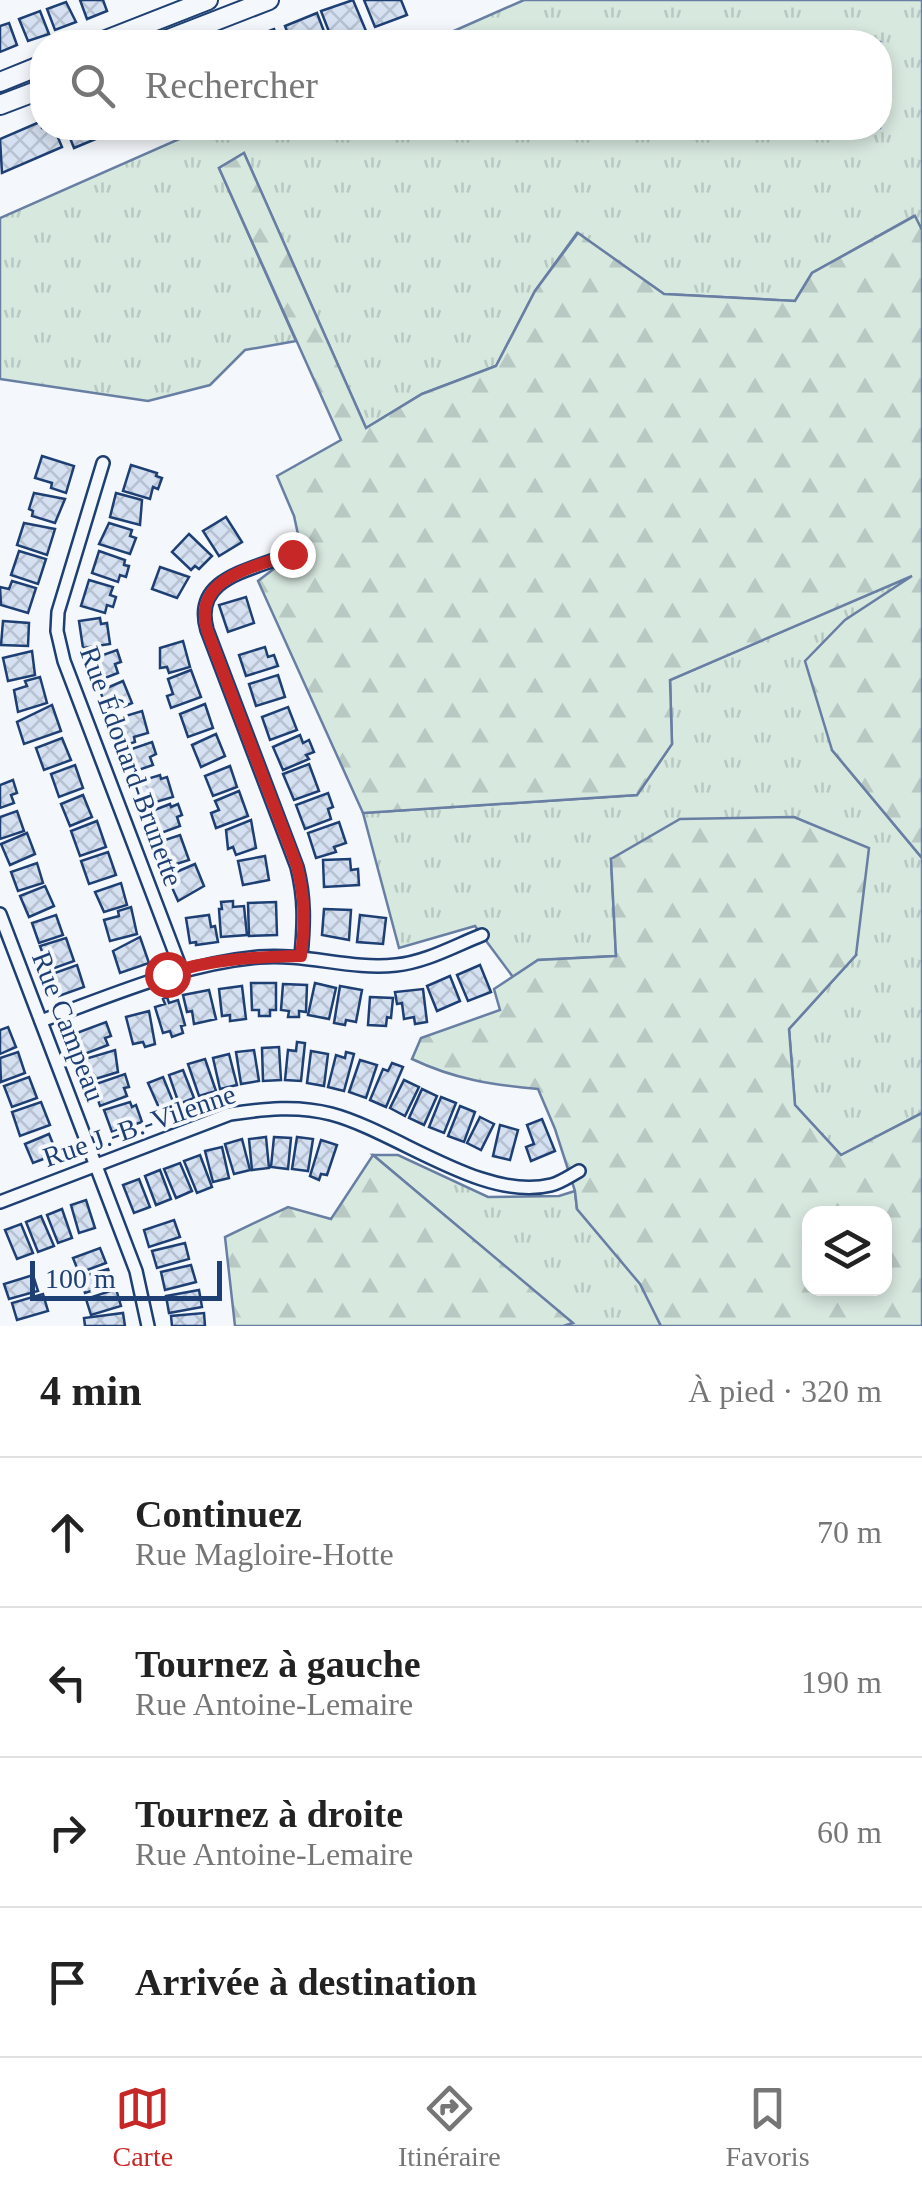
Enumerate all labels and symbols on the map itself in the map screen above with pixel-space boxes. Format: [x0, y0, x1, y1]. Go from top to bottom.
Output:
route end [270, 532, 316, 578]
street label: Rue Édouard-Brunette [74, 642, 189, 890]
street label: Rue Campeau [26, 947, 111, 1105]
route start [145, 952, 191, 998]
street label: Rue J.-B.-Vilenne [39, 1078, 239, 1173]
scale bar [30, 1256, 222, 1300]

